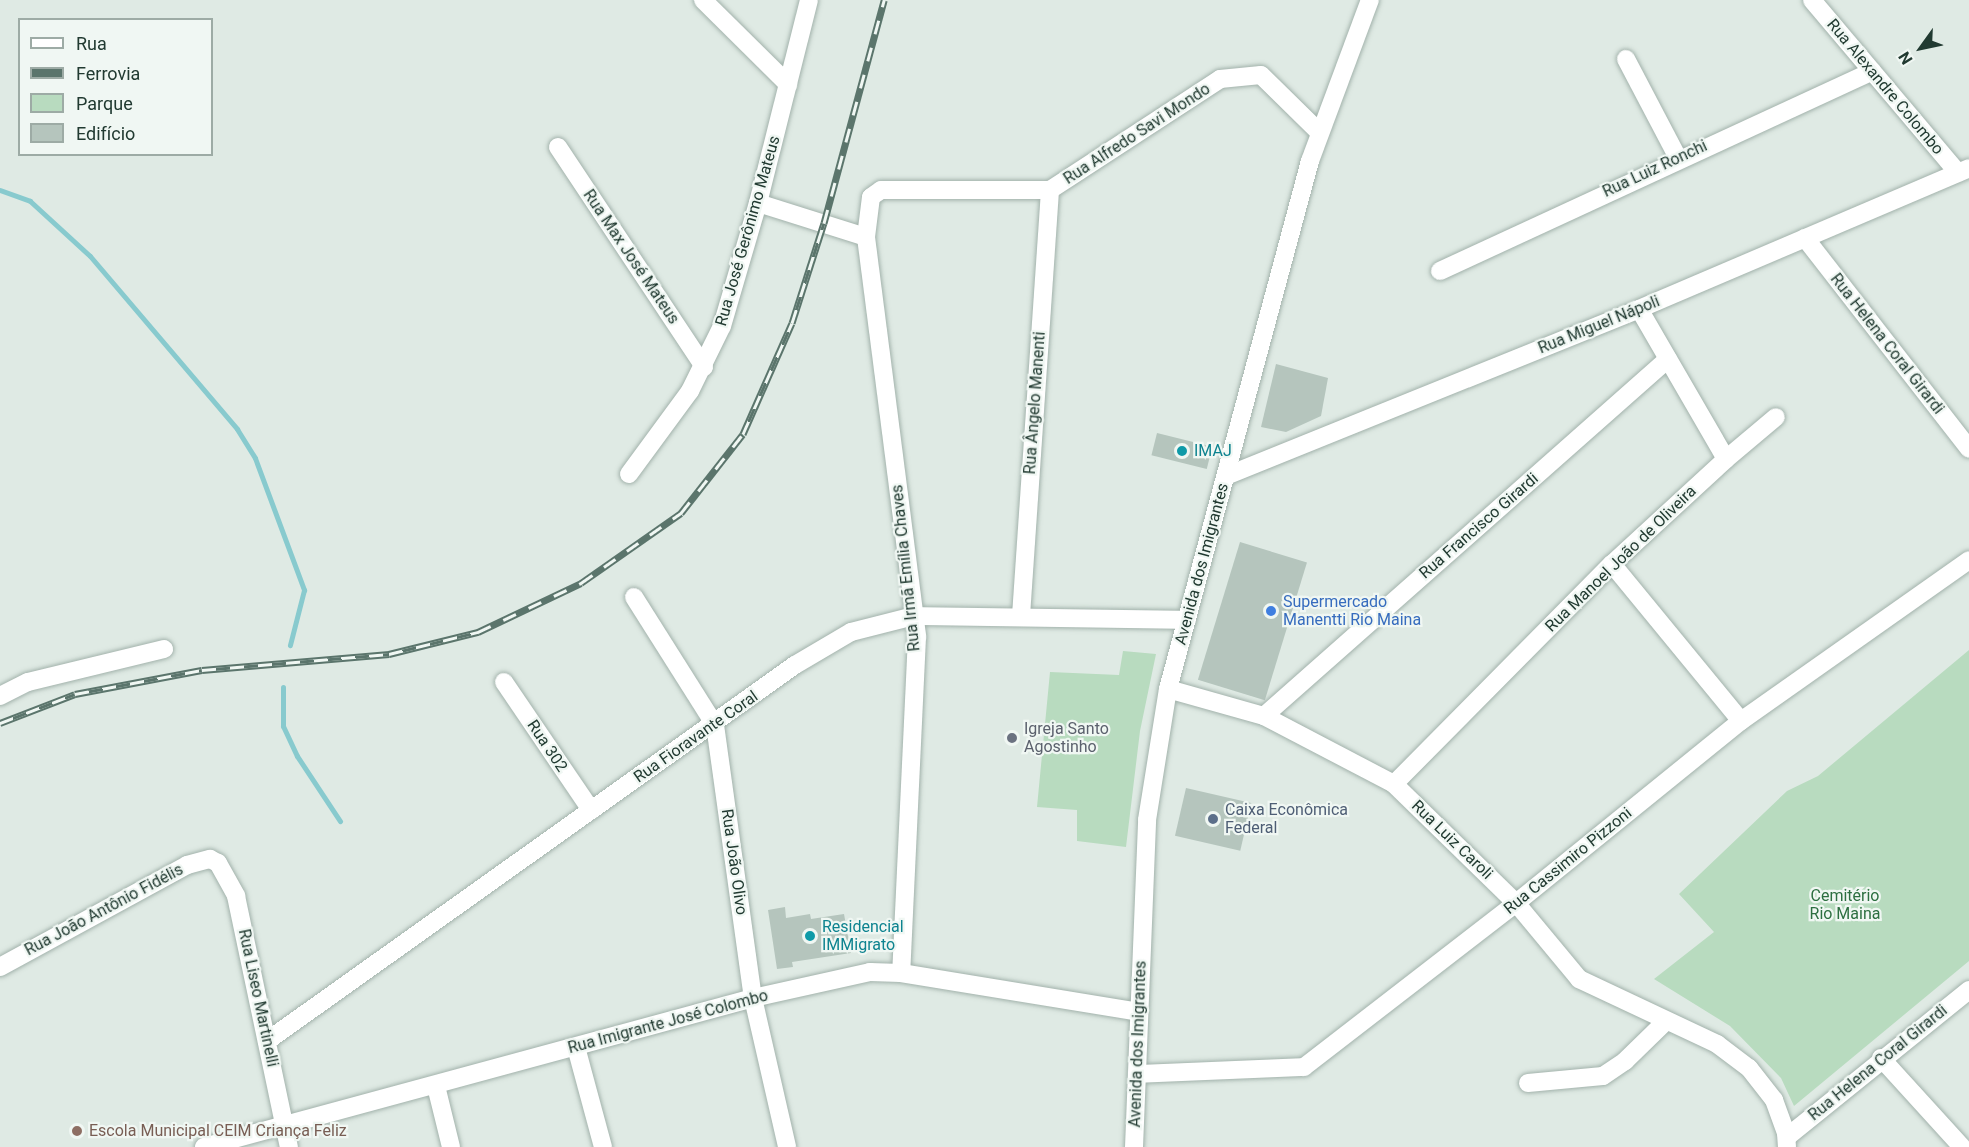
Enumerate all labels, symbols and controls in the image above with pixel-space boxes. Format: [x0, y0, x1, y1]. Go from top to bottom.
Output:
street label: Rua Alexandre Colombo [1823, 15, 1947, 159]
legend [18, 18, 213, 156]
north arrow [1891, 18, 1951, 78]
text: Rua [76, 33, 107, 54]
text: N [1894, 48, 1917, 68]
text: Ferrovia [76, 63, 140, 84]
street label: Rua Alfredo Savi Mondo [1060, 79, 1214, 189]
text: Parque [76, 93, 133, 114]
text: Edifício [76, 123, 135, 144]
street label: Rua José Gerônimo Mateus [712, 134, 784, 328]
street label: Rua Luiz Ronchi [1600, 136, 1710, 202]
street label: Rua Max José Mateus [579, 186, 683, 328]
street label: Rua Helena Coral Girardi [1826, 270, 1948, 418]
street label: Rua Miguel Nápoli [1535, 292, 1663, 358]
street label: Rua Ângelo Manenti [1020, 331, 1050, 475]
place label: IMAJ [1194, 441, 1232, 461]
marker: IMAJ [1175, 444, 1189, 458]
street label: Rua Francisco Girardi [1416, 469, 1542, 583]
street label: Avenida dos Imigrantes [1171, 481, 1233, 647]
street label: Rua Manoel João de Oliveira [1542, 482, 1700, 636]
street label: Rua Irmã Emília Chaves [888, 484, 924, 652]
place label: Supermercado Manentti Rio Maina [1283, 592, 1421, 630]
marker: Supermercado Manentti Rio Maina [1264, 604, 1278, 618]
street label: Rua Fioravante Coral [630, 687, 762, 787]
street label: Rua 302 [523, 716, 571, 776]
place label: Igreja Santo Agostinho [1024, 719, 1109, 757]
marker: Igreja Santo Agostinho [1005, 731, 1019, 745]
street label: Rua Luiz Caroli [1407, 796, 1497, 884]
place label: Caixa Econômica Federal [1225, 800, 1348, 838]
street label: Rua Cassimiro Pizzoni [1500, 804, 1636, 918]
street label: Rua João Olivo [717, 808, 751, 916]
marker: Caixa Econômica Federal [1206, 812, 1220, 826]
street label: Rua João Antônio Fidélis [21, 860, 187, 960]
park label: Cemitério Rio Maina [1810, 886, 1880, 924]
place label: Residencial IMMigrato [822, 917, 904, 955]
street label: Rua Liseo Martinelli [234, 927, 282, 1069]
marker: Residencial IMMigrato [803, 929, 817, 943]
street label: Avenida dos Imigrantes [1125, 960, 1151, 1128]
street label: Rua Imigrante José Colombo [566, 986, 770, 1058]
street label: Rua Helena Coral Girardi [1805, 1001, 1951, 1125]
place label: Escola Municipal CEIM Criança Feliz [89, 1121, 347, 1141]
marker: Escola Municipal CEIM Criança Feliz [70, 1124, 84, 1138]

